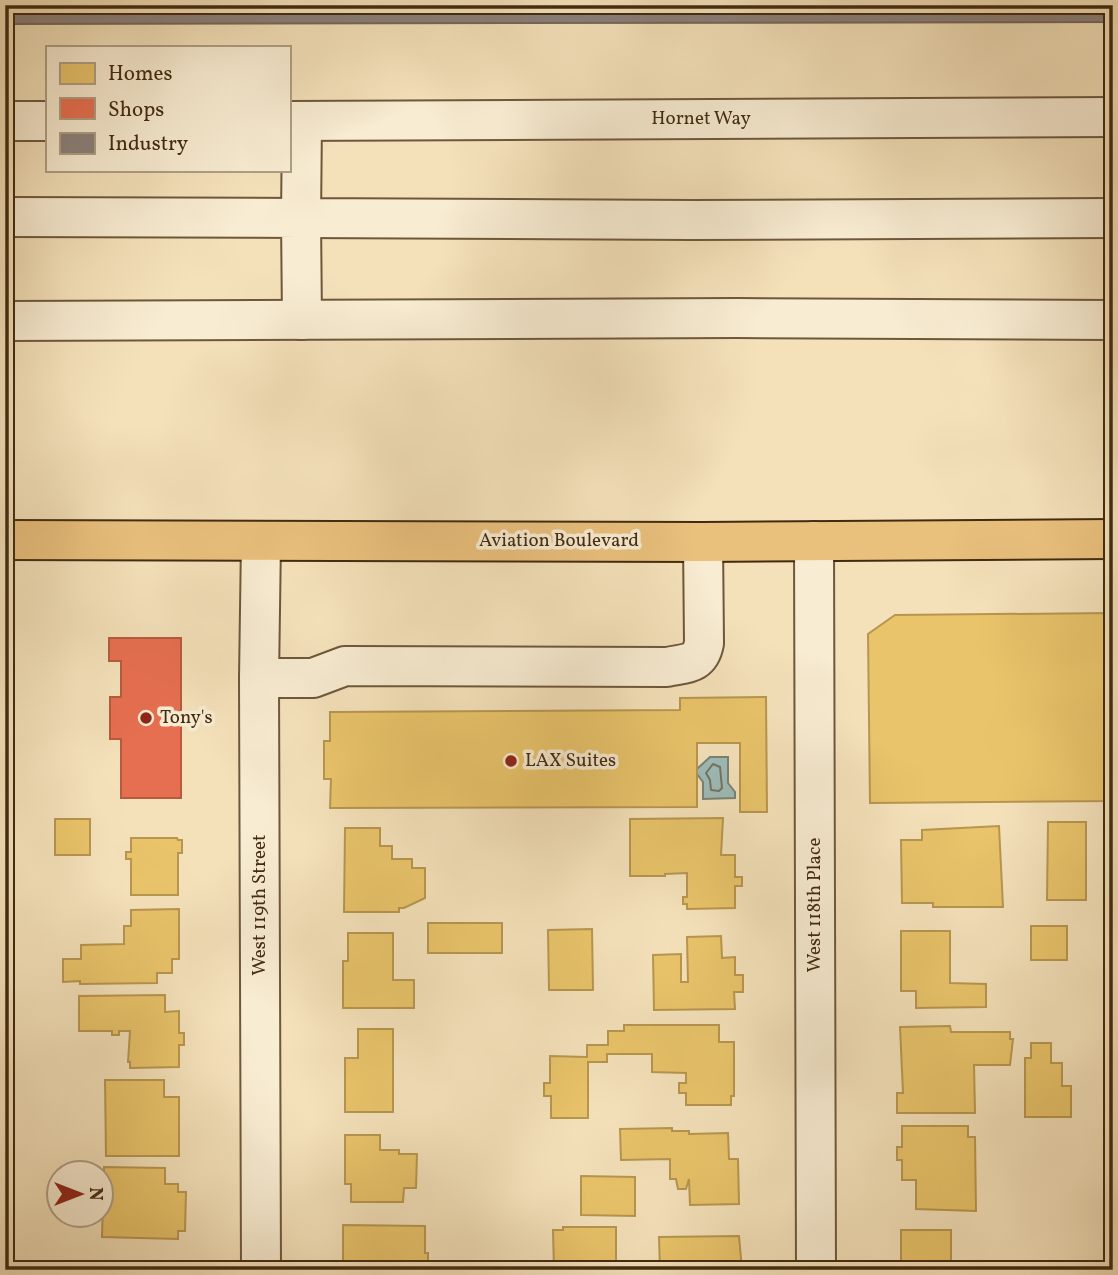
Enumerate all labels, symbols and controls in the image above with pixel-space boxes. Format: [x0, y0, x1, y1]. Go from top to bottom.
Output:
legend [46, 46, 290, 172]
text: Homes [108, 60, 173, 89]
text: Shops [108, 96, 164, 125]
street label: Hornet Way [651, 106, 751, 132]
text: Industry [108, 130, 189, 159]
street label: Aviation Boulevard [479, 528, 639, 554]
place label: Tony's [160, 705, 213, 731]
marker: Tony's [138, 710, 154, 726]
place label: LAX Suites [525, 748, 616, 774]
marker: LAX Suites [503, 753, 519, 769]
street label: West 119th Street [247, 834, 273, 976]
street label: West 118th Place [802, 837, 828, 973]
north arrow [46, 1160, 116, 1230]
text: N [82, 1187, 108, 1201]

